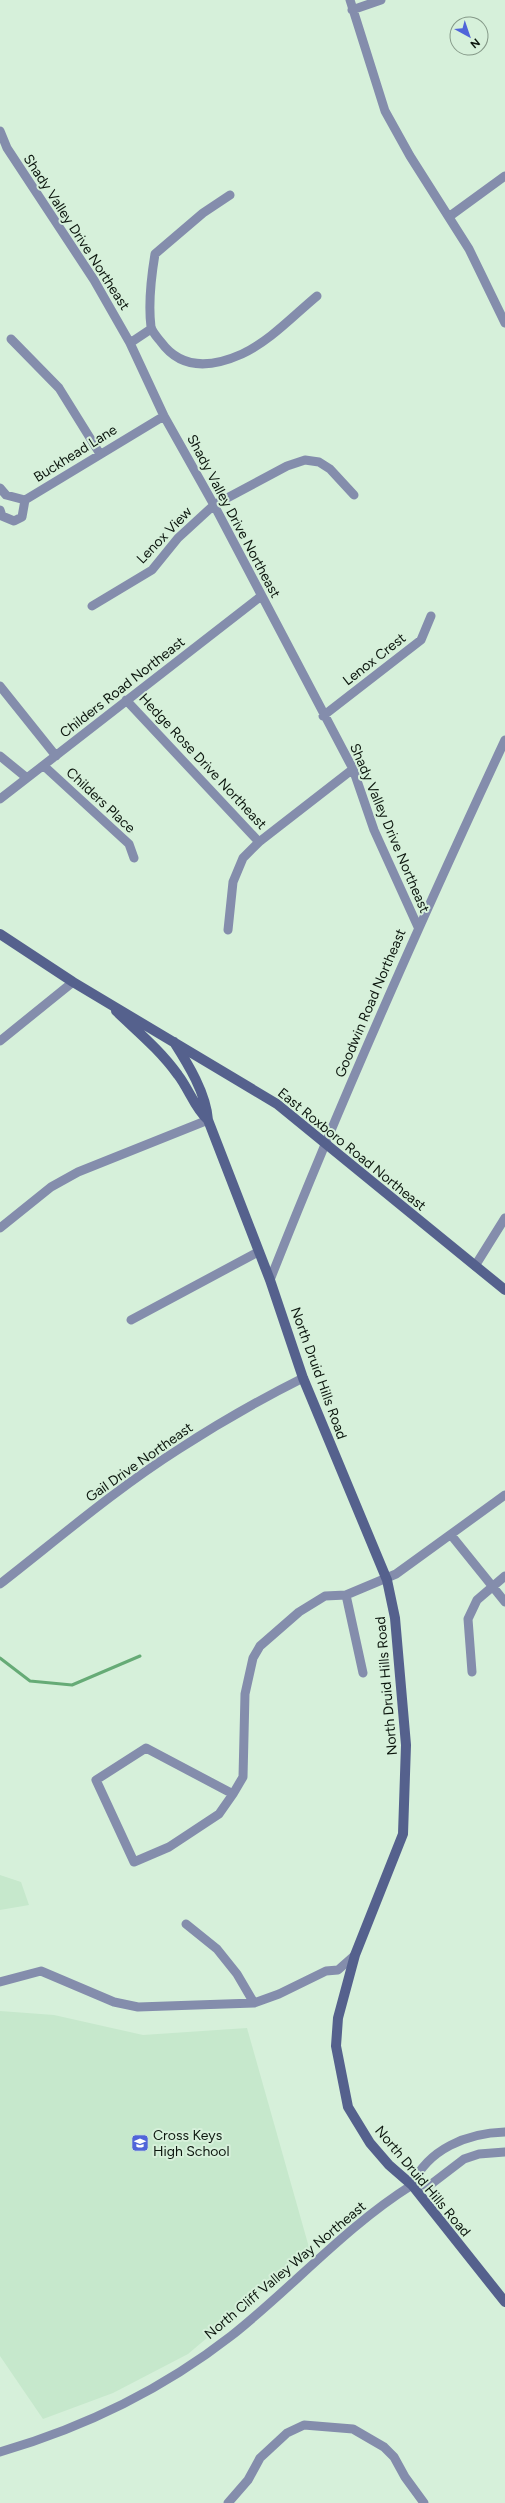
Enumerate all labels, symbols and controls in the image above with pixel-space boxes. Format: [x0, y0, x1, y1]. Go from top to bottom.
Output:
north arrow [449, 16, 489, 56]
text: N [468, 36, 483, 51]
street label: Shady Valley Drive Northeast [20, 151, 133, 313]
street label: Buckhead Lane [31, 421, 120, 486]
street label: Shady Valley Drive Northeast [183, 432, 284, 601]
street label: Lenox View [133, 503, 196, 567]
street label: Lenox Crest [339, 630, 409, 689]
street label: Childers Road Northeast [56, 633, 188, 741]
street label: Hedge Rose Drive Northeast [135, 690, 270, 833]
street label: Shady Valley Drive Northeast [346, 741, 433, 916]
street label: Childers Place [63, 764, 139, 837]
street label: Goodwin Road Northeast [331, 926, 409, 1080]
street label: East Roxboro Road Northeast [274, 1084, 429, 1214]
street label: North Druid Hills Road [287, 1305, 350, 1442]
street label: Gail Drive Northeast [82, 1419, 196, 1506]
street label: North Druid Hills Road [372, 1616, 401, 1756]
street label: North Druid Hills Road [371, 2122, 474, 2240]
place label: Cross Keys High School [153, 2127, 230, 2160]
school or university icon: Cross Keys High School [130, 2133, 150, 2153]
street label: North Cliff Valley Way Northeast [201, 2198, 369, 2343]

